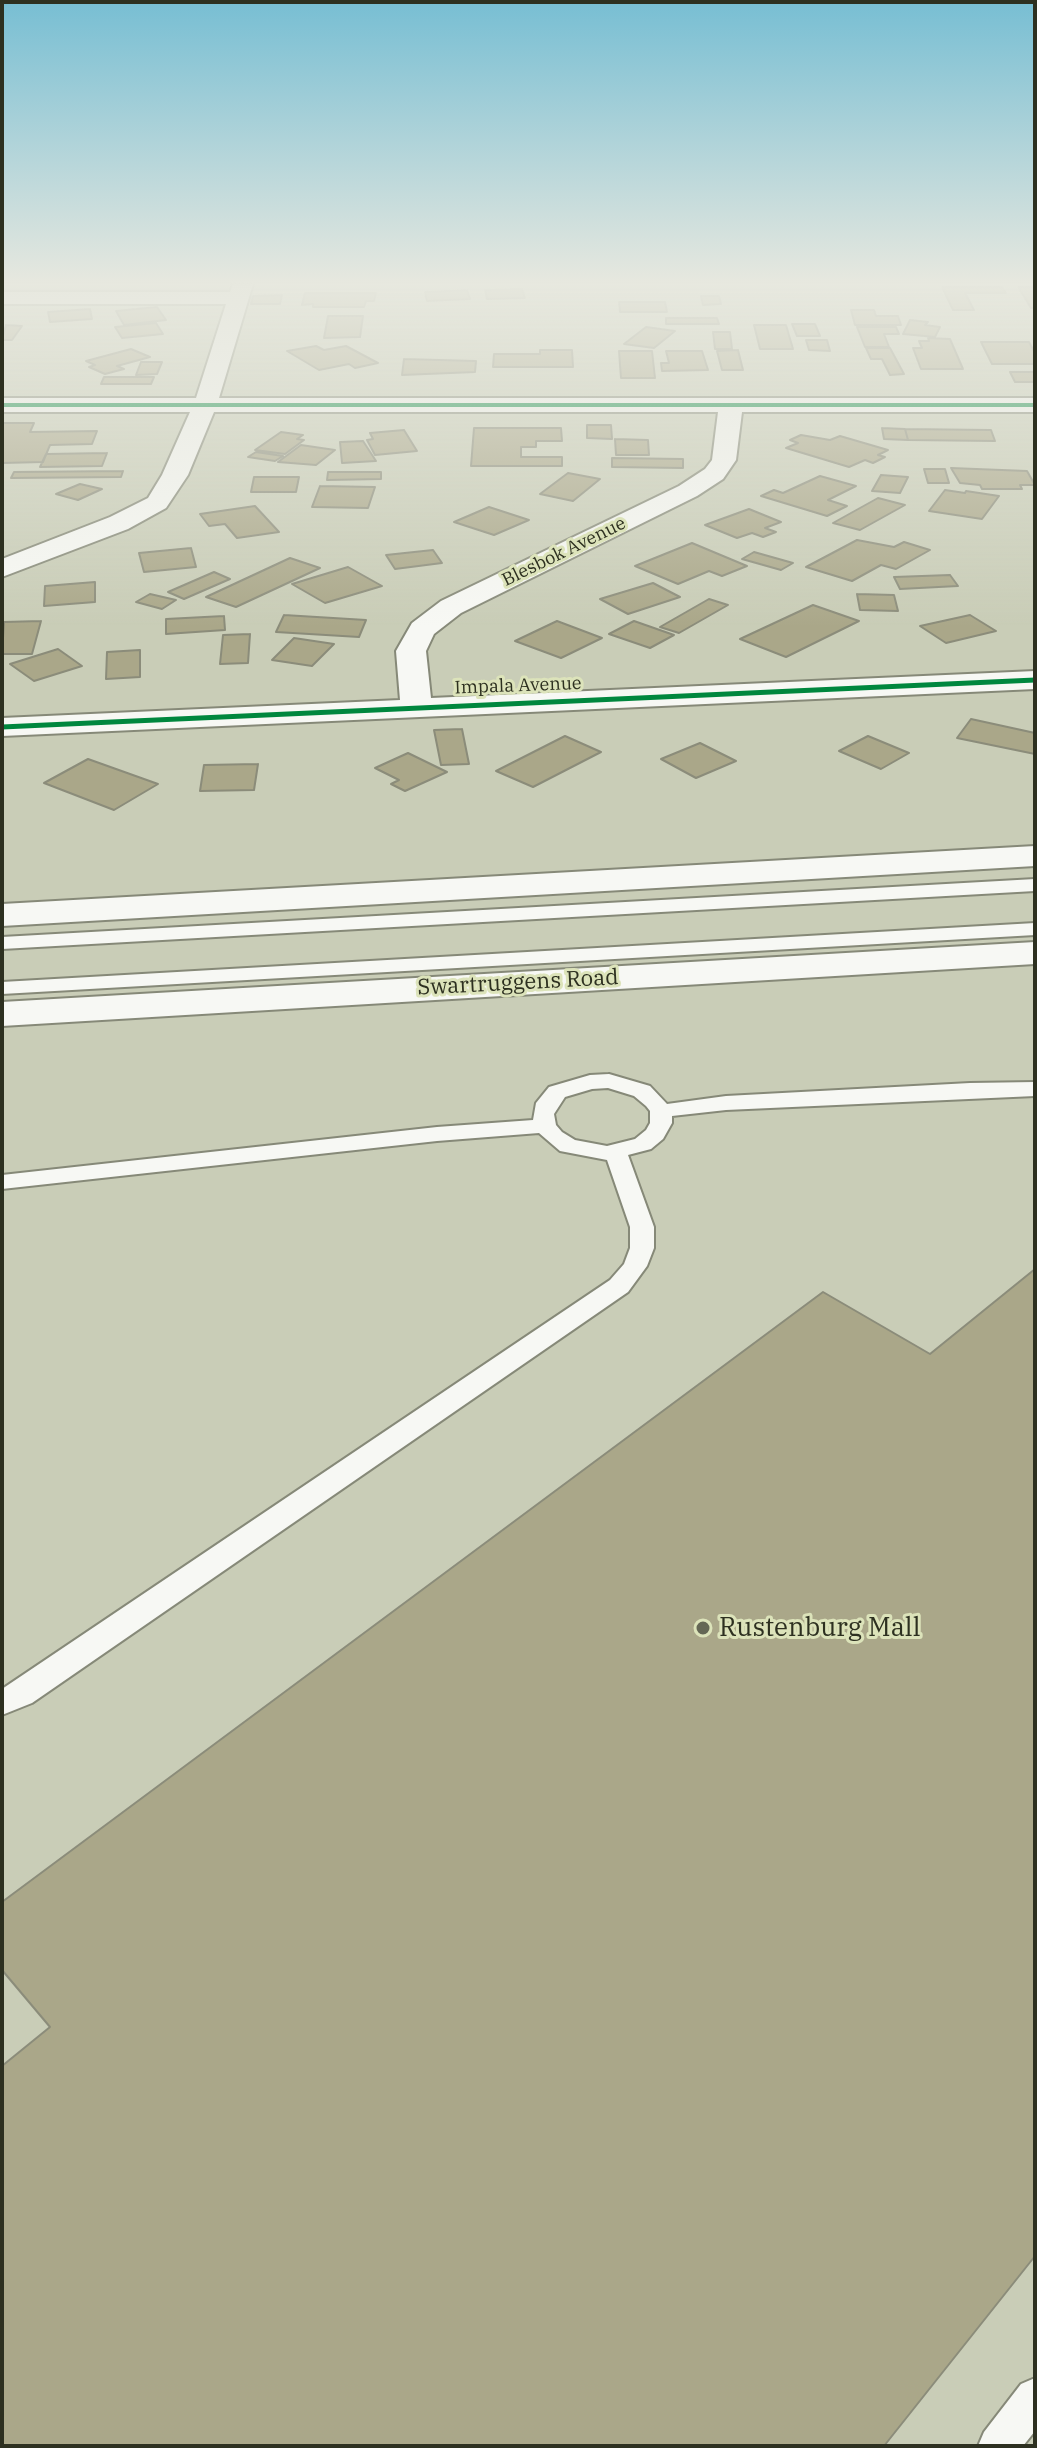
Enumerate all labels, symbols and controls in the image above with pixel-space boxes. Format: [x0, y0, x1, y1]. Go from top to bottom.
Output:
street label: Blesbok Avenue [499, 513, 629, 591]
street label: Impala Avenue [454, 673, 582, 699]
street label: Swartruggens Road [417, 965, 619, 1001]
place label: Rustenburg Mall [719, 1612, 920, 1644]
marker: Rustenburg Mall [694, 1619, 712, 1637]

